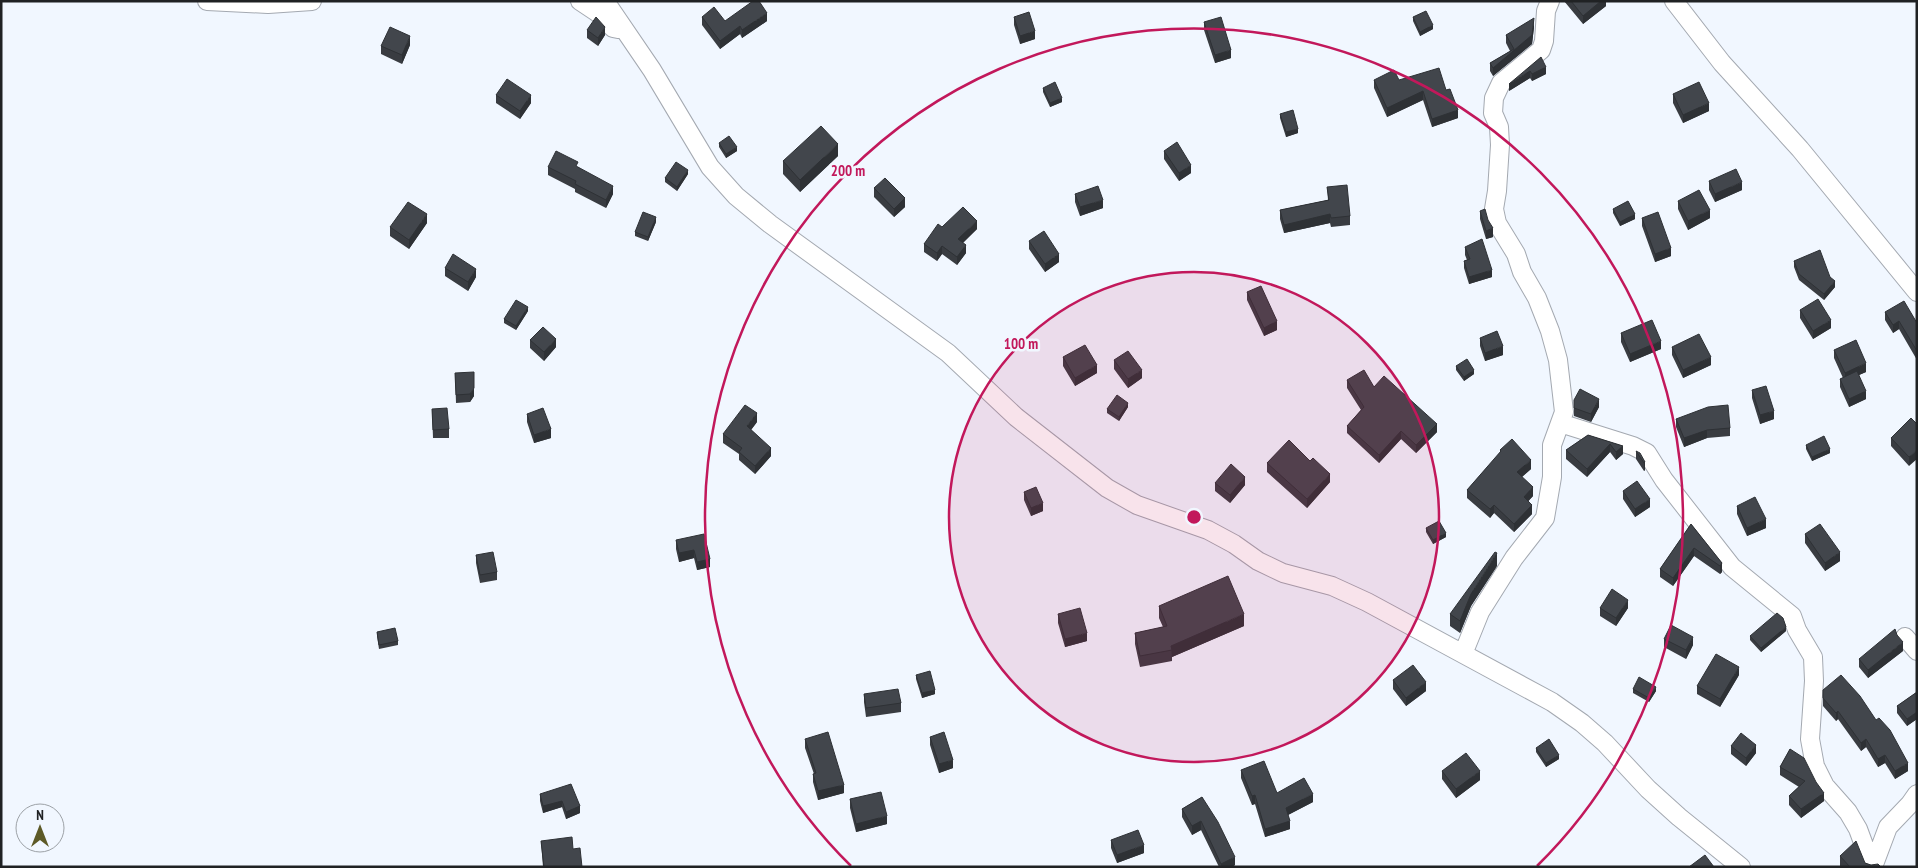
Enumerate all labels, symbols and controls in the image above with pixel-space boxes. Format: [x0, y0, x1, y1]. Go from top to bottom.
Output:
text: 200 m [831, 161, 865, 180]
text: 100 m [1004, 334, 1038, 353]
centre of rings [1185, 508, 1203, 526]
north arrow [15, 803, 65, 853]
text: N [36, 806, 44, 824]

